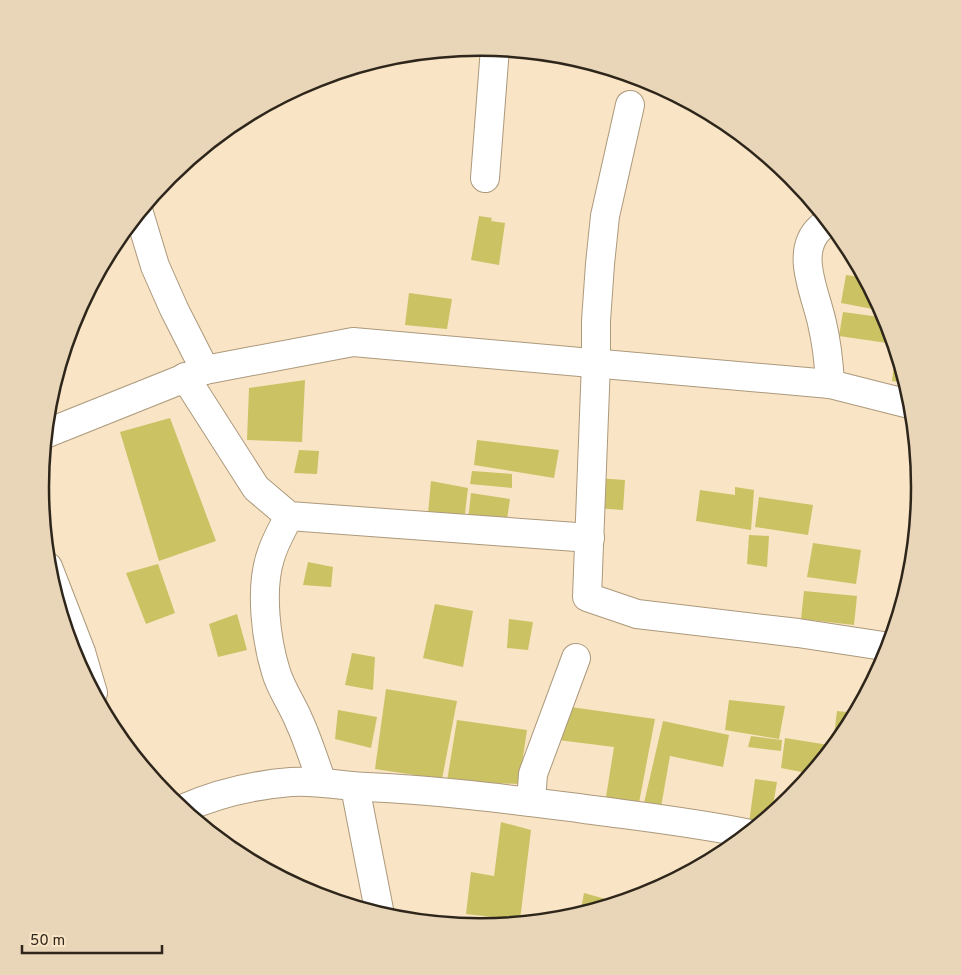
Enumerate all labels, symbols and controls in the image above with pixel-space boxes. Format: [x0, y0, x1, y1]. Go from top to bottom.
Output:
scale bar [22, 922, 162, 954]
text: 50 m [30, 932, 65, 951]

